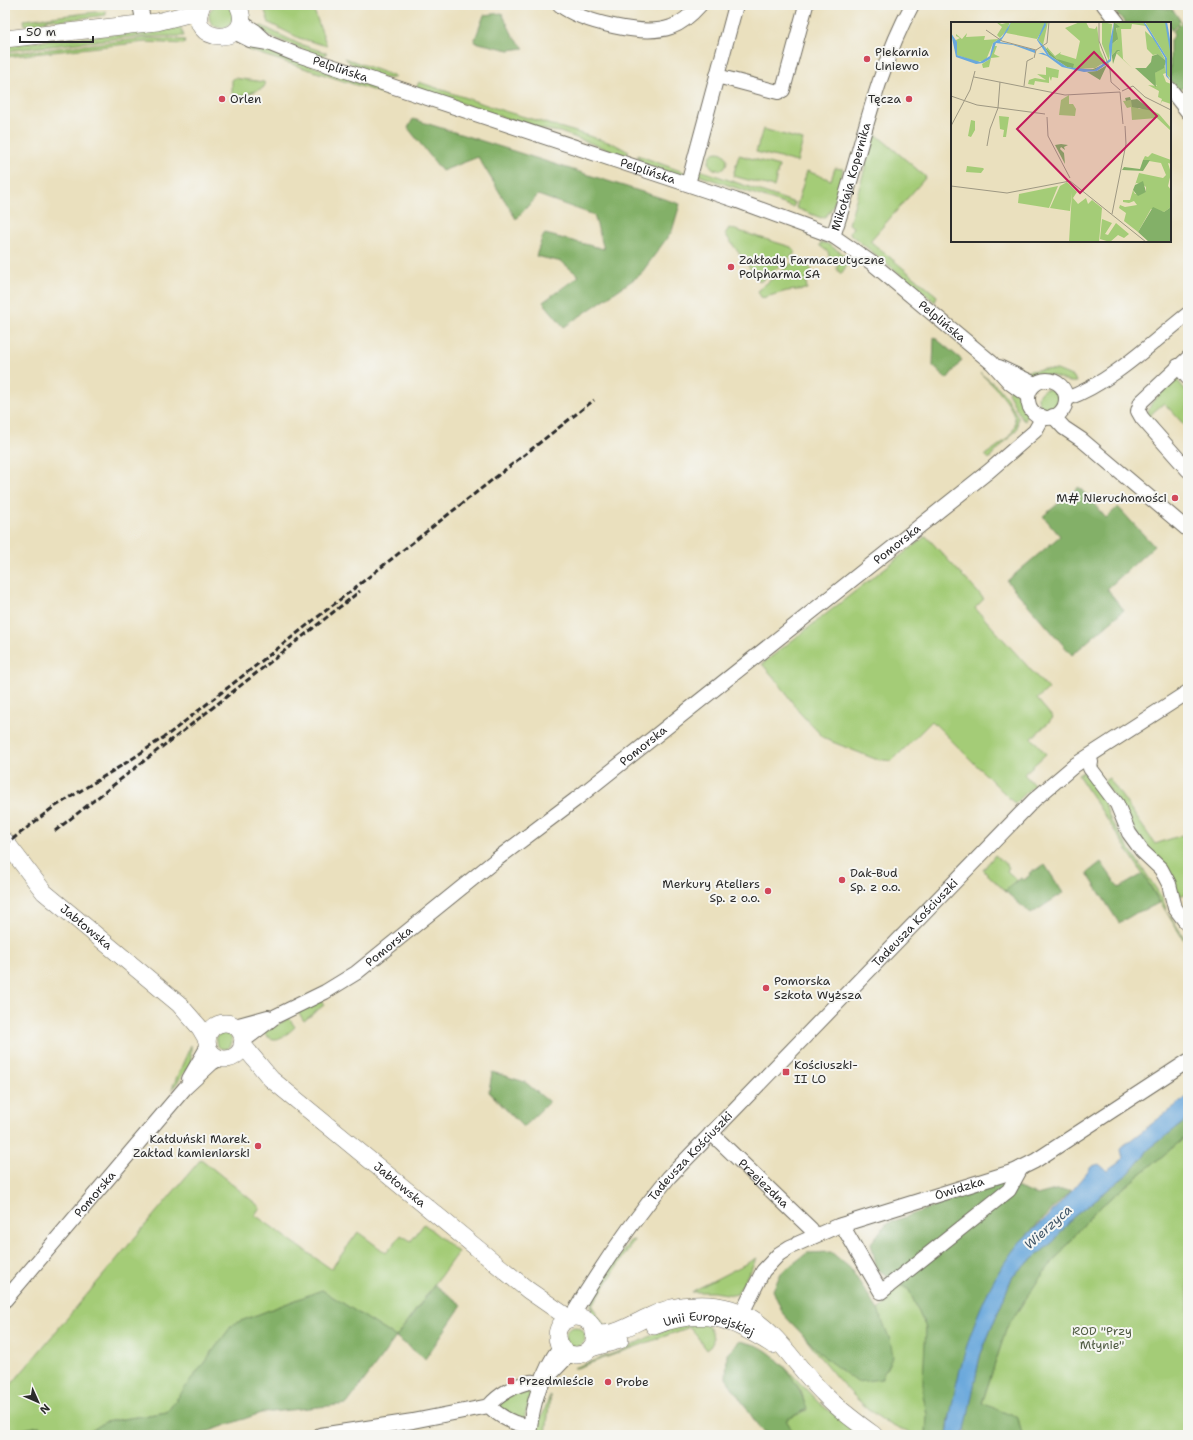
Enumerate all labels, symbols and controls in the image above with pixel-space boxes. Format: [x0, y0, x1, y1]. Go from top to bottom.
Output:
scale bar [20, 18, 93, 44]
inset map [951, 22, 1171, 242]
text: 50 m [26, 24, 56, 40]
place label: Piekarnia Liniewo [875, 44, 929, 74]
street label: Pelplińska [311, 52, 371, 86]
marker: Piekarnia Liniewo [862, 54, 872, 64]
place label: Orlen [230, 91, 261, 107]
place label: Tęcza [868, 91, 902, 107]
marker: Orlen [217, 94, 227, 104]
marker: Tęcza [904, 94, 914, 104]
street label: Mikołaja Kopernika [827, 120, 875, 233]
street label: Pelplińska [618, 154, 678, 188]
place label: Zakłady Farmaceutyczne Polpharma SA [739, 252, 885, 282]
marker: Zakłady Farmaceutyczne Polpharma SA [726, 262, 736, 272]
street label: Pelplińska [915, 297, 970, 346]
place label: M# Nieruchomości [1056, 490, 1167, 506]
marker: M# Nieruchomości [1170, 493, 1180, 503]
street label: Pomorska [870, 520, 924, 568]
street label: Pomorska [616, 722, 671, 770]
place label: Dak-Bud Sp. z o.o. [850, 865, 901, 895]
marker: Dak-Bud Sp. z o.o. [837, 875, 847, 885]
street label: Tadeusza Kościuszki [869, 875, 961, 970]
place label: Merkury Ateliers Sp. z o.o. [662, 876, 760, 906]
marker: Merkury Ateliers Sp. z o.o. [763, 886, 773, 896]
street label: Jabłowska [57, 901, 116, 954]
street label: Pomorska [362, 922, 416, 970]
place label: Pomorska Szkoła Wyższa [774, 973, 862, 1003]
marker: Pomorska Szkoła Wyższa [761, 983, 771, 993]
place label: Kościuszki- II LO [794, 1057, 858, 1087]
marker: Kościuszki- II LO [781, 1067, 791, 1077]
street label: Tadeusza Kościuszki [645, 1108, 736, 1204]
place label: Kałduński Marek. Zakład kamieniarski [133, 1131, 250, 1161]
marker: Kałduński Marek. Zakład kamieniarski [253, 1141, 263, 1151]
street label: Przejezdna [735, 1155, 793, 1212]
street label: Jabłowska [370, 1158, 430, 1211]
street label: Pomorska [71, 1167, 120, 1221]
street label: Owidzka [933, 1173, 986, 1203]
water label: Wierzyca [1021, 1201, 1075, 1253]
street label: Unii Europejskiej [661, 1308, 757, 1340]
park label: ROD "Przy Młynie" [1072, 1323, 1132, 1353]
place label: Przedmieście [519, 1373, 594, 1389]
place label: Probe [616, 1374, 649, 1390]
marker: Przedmieście [506, 1376, 516, 1386]
marker: Probe [603, 1377, 613, 1387]
north arrow [18, 1382, 58, 1422]
text: N [36, 1400, 53, 1417]

